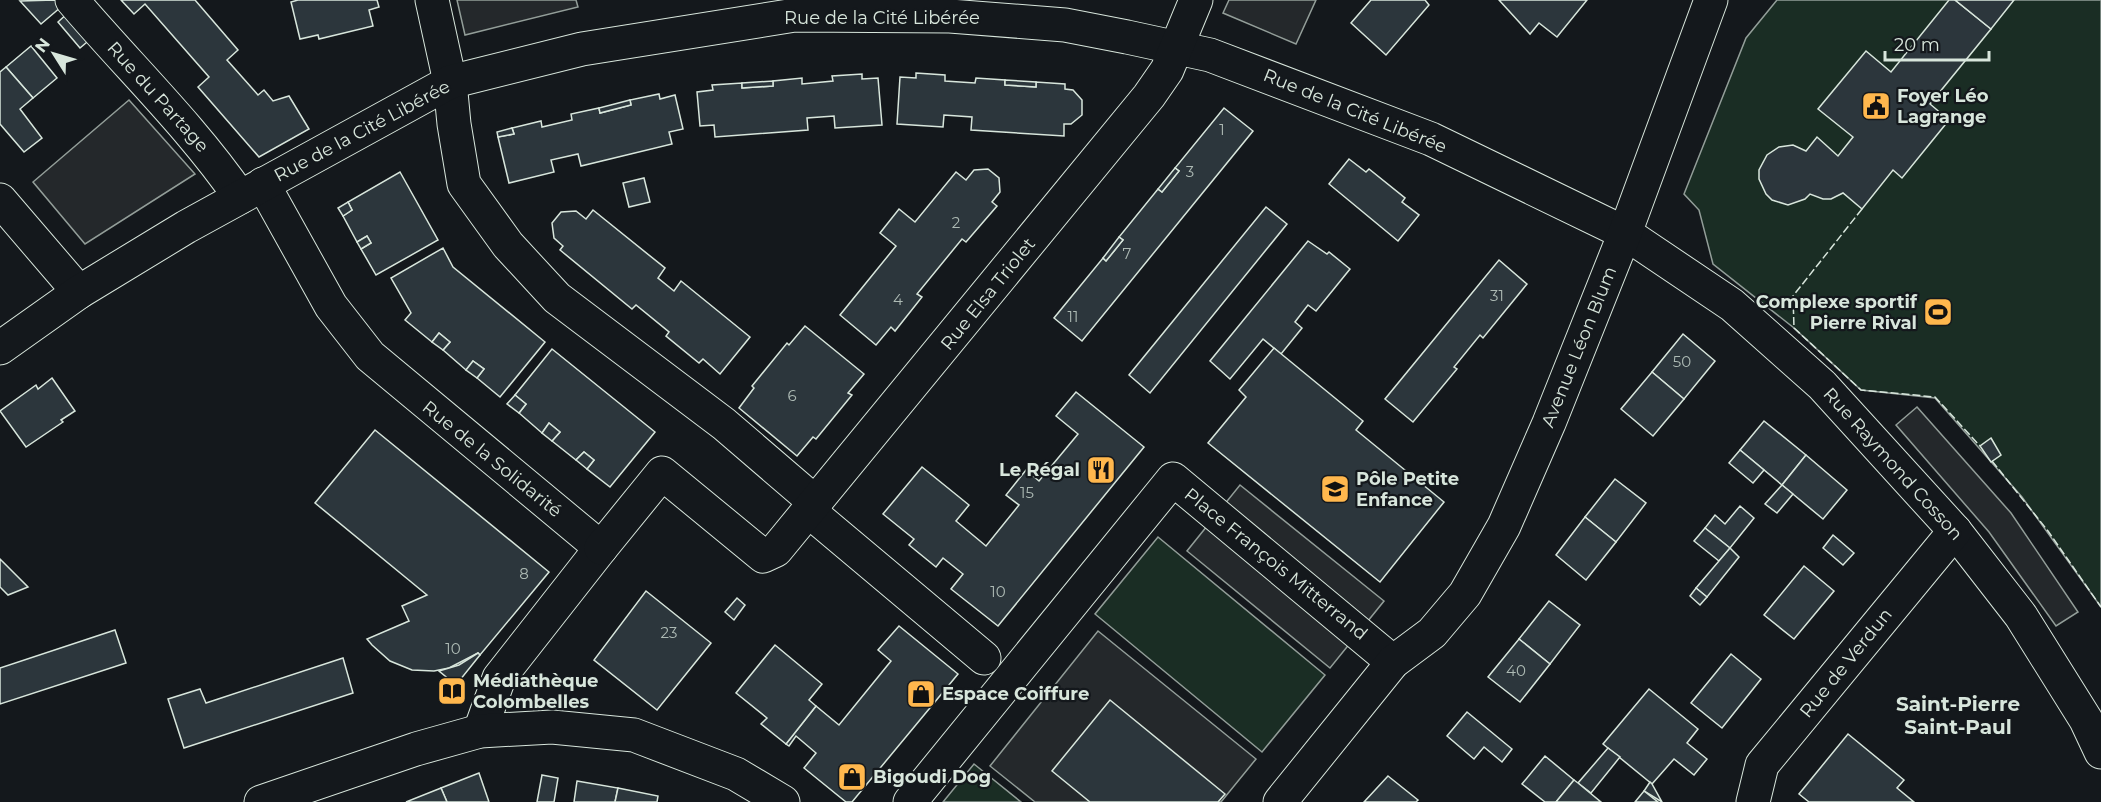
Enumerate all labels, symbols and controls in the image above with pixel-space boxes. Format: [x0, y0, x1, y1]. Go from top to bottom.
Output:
street label: Rue de la Cité Libérée [784, 7, 980, 29]
north arrow [24, 24, 84, 84]
scale bar [1885, 24, 1988, 62]
text: N [31, 34, 54, 56]
text: 20 m [1894, 34, 1940, 56]
street label: Rue du Partage [103, 37, 214, 157]
street label: Rue de la Cité Libérée [1260, 64, 1450, 158]
street label: Rue de la Cité Libérée [270, 75, 454, 187]
place label: Foyer Léo Lagrange [1897, 85, 1989, 128]
public building icon: Foyer Léo Lagrange [1860, 90, 1892, 122]
house number: 1 [1219, 120, 1225, 139]
house number: 3 [1186, 162, 1194, 181]
house number: 2 [952, 213, 960, 232]
street label: Rue Elsa Triolet [936, 233, 1040, 355]
house number: 7 [1123, 244, 1132, 263]
street label: Avenue Léon Blum [1537, 263, 1621, 431]
house number: 31 [1490, 286, 1504, 305]
house number: 4 [893, 290, 903, 309]
place label: Complexe sportif Pierre Rival [1756, 291, 1918, 334]
sports icon: Complexe sportif Pierre Rival [1922, 296, 1954, 328]
house number: 11 [1068, 307, 1078, 326]
house number: 50 [1673, 352, 1691, 371]
street label: Rue Raymond Cosson [1819, 383, 1967, 545]
house number: 6 [787, 386, 797, 405]
street label: Rue de la Solidarité [418, 396, 566, 522]
restaurant icon: Le Régal [1085, 454, 1117, 486]
place label: Le Régal [999, 459, 1080, 481]
place label: Pôle Petite Enfance [1356, 468, 1459, 511]
school or university icon: Pôle Petite Enfance [1319, 473, 1351, 505]
house number: 15 [1020, 483, 1034, 502]
street label: Place François Mitterrand [1180, 483, 1372, 645]
house number: 8 [519, 564, 529, 583]
house number: 10 [990, 582, 1006, 601]
street label: Rue de Verdun [1795, 604, 1897, 722]
house number: 23 [661, 623, 677, 642]
house number: 10 [445, 639, 461, 658]
house number: 40 [1506, 661, 1526, 680]
place label: Médiathèque Colombelles [473, 670, 598, 713]
library icon: Médiathèque Colombelles [436, 675, 468, 707]
shop icon: Espace Coiffure [905, 678, 937, 710]
place label: Espace Coiffure [942, 683, 1089, 705]
district label: Saint-Pierre Saint-Paul [1896, 692, 2020, 739]
shop icon: Bigoudi Dog [836, 761, 868, 793]
place label: Bigoudi Dog [873, 766, 991, 788]

